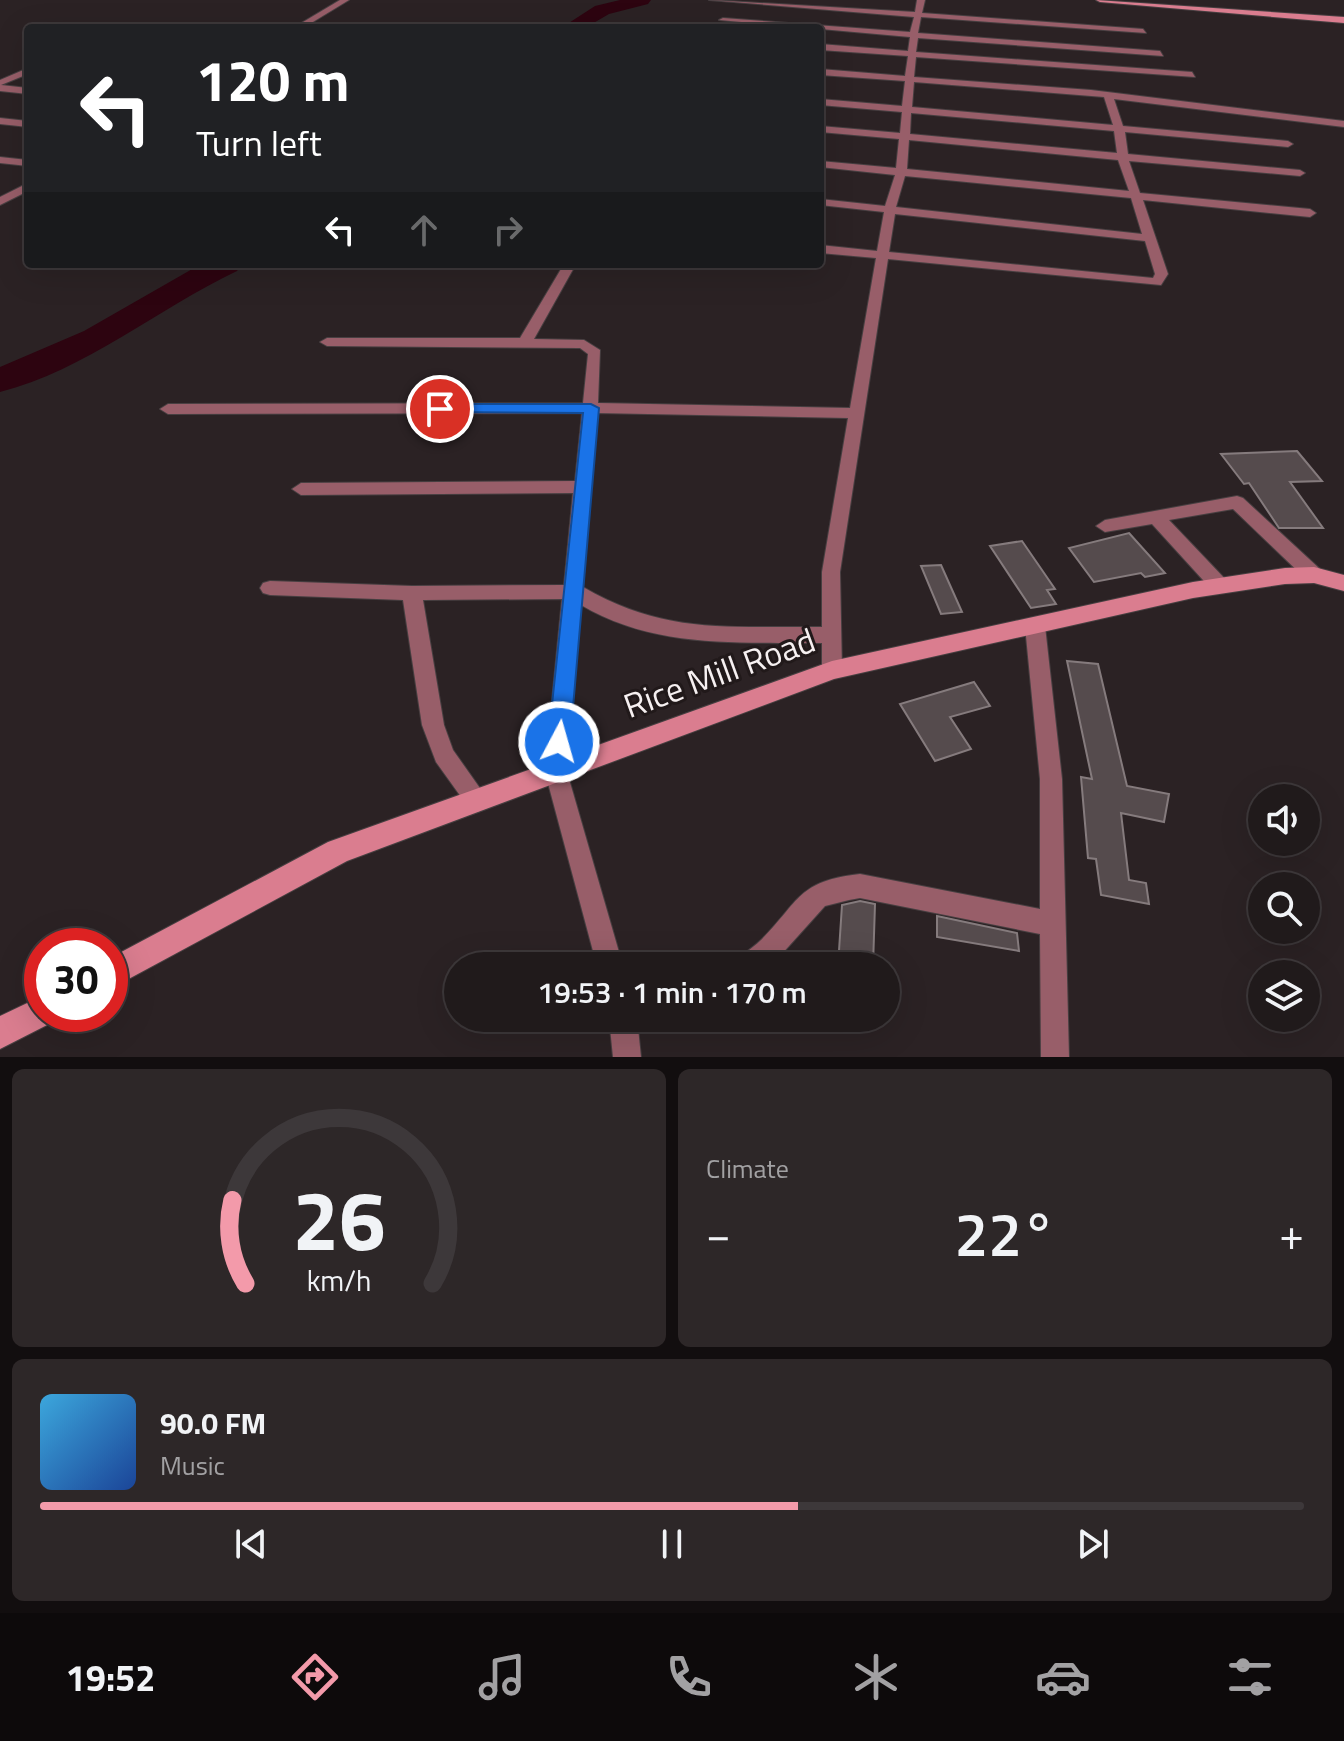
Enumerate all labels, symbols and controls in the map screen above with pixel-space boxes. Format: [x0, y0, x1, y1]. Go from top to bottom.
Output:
text: 120 m [196, 38, 349, 123]
icon: left [64, 56, 168, 160]
text: Turn left [196, 115, 322, 170]
icon: left [318, 208, 362, 252]
icon: ahead [402, 208, 446, 252]
icon: right [486, 208, 530, 252]
pin [406, 375, 474, 443]
icon: arrive [418, 387, 462, 431]
street label: Rice Mill Road [616, 613, 822, 731]
position arrow [517, 700, 601, 784]
map controls [1248, 784, 1320, 1032]
button: sound [1248, 784, 1320, 856]
button: search [1248, 872, 1320, 944]
speed limit sign: 30 [24, 928, 128, 1032]
button: layers [1248, 960, 1320, 1032]
text: 19:53 · 1 min · 170 m [537, 969, 807, 1015]
text: Climate [706, 1149, 789, 1188]
text: 26 [292, 1156, 386, 1282]
text: 22° [955, 1188, 1055, 1279]
text: − [706, 1200, 731, 1267]
text: + [1279, 1200, 1304, 1267]
text: km/h [307, 1259, 371, 1302]
text: 90.0 FM [160, 1400, 266, 1446]
text: Music [160, 1446, 225, 1485]
icon: previous [229, 1522, 273, 1566]
icon: pause [650, 1522, 694, 1566]
icon: next [1071, 1522, 1115, 1566]
icon: directions [287, 1649, 343, 1705]
icon: music [474, 1649, 530, 1705]
icon: phone [661, 1649, 717, 1705]
icon: climate [848, 1649, 904, 1705]
icon: car [1035, 1649, 1091, 1705]
icon: filters [1222, 1649, 1278, 1705]
text: 19:52 [66, 1650, 155, 1705]

